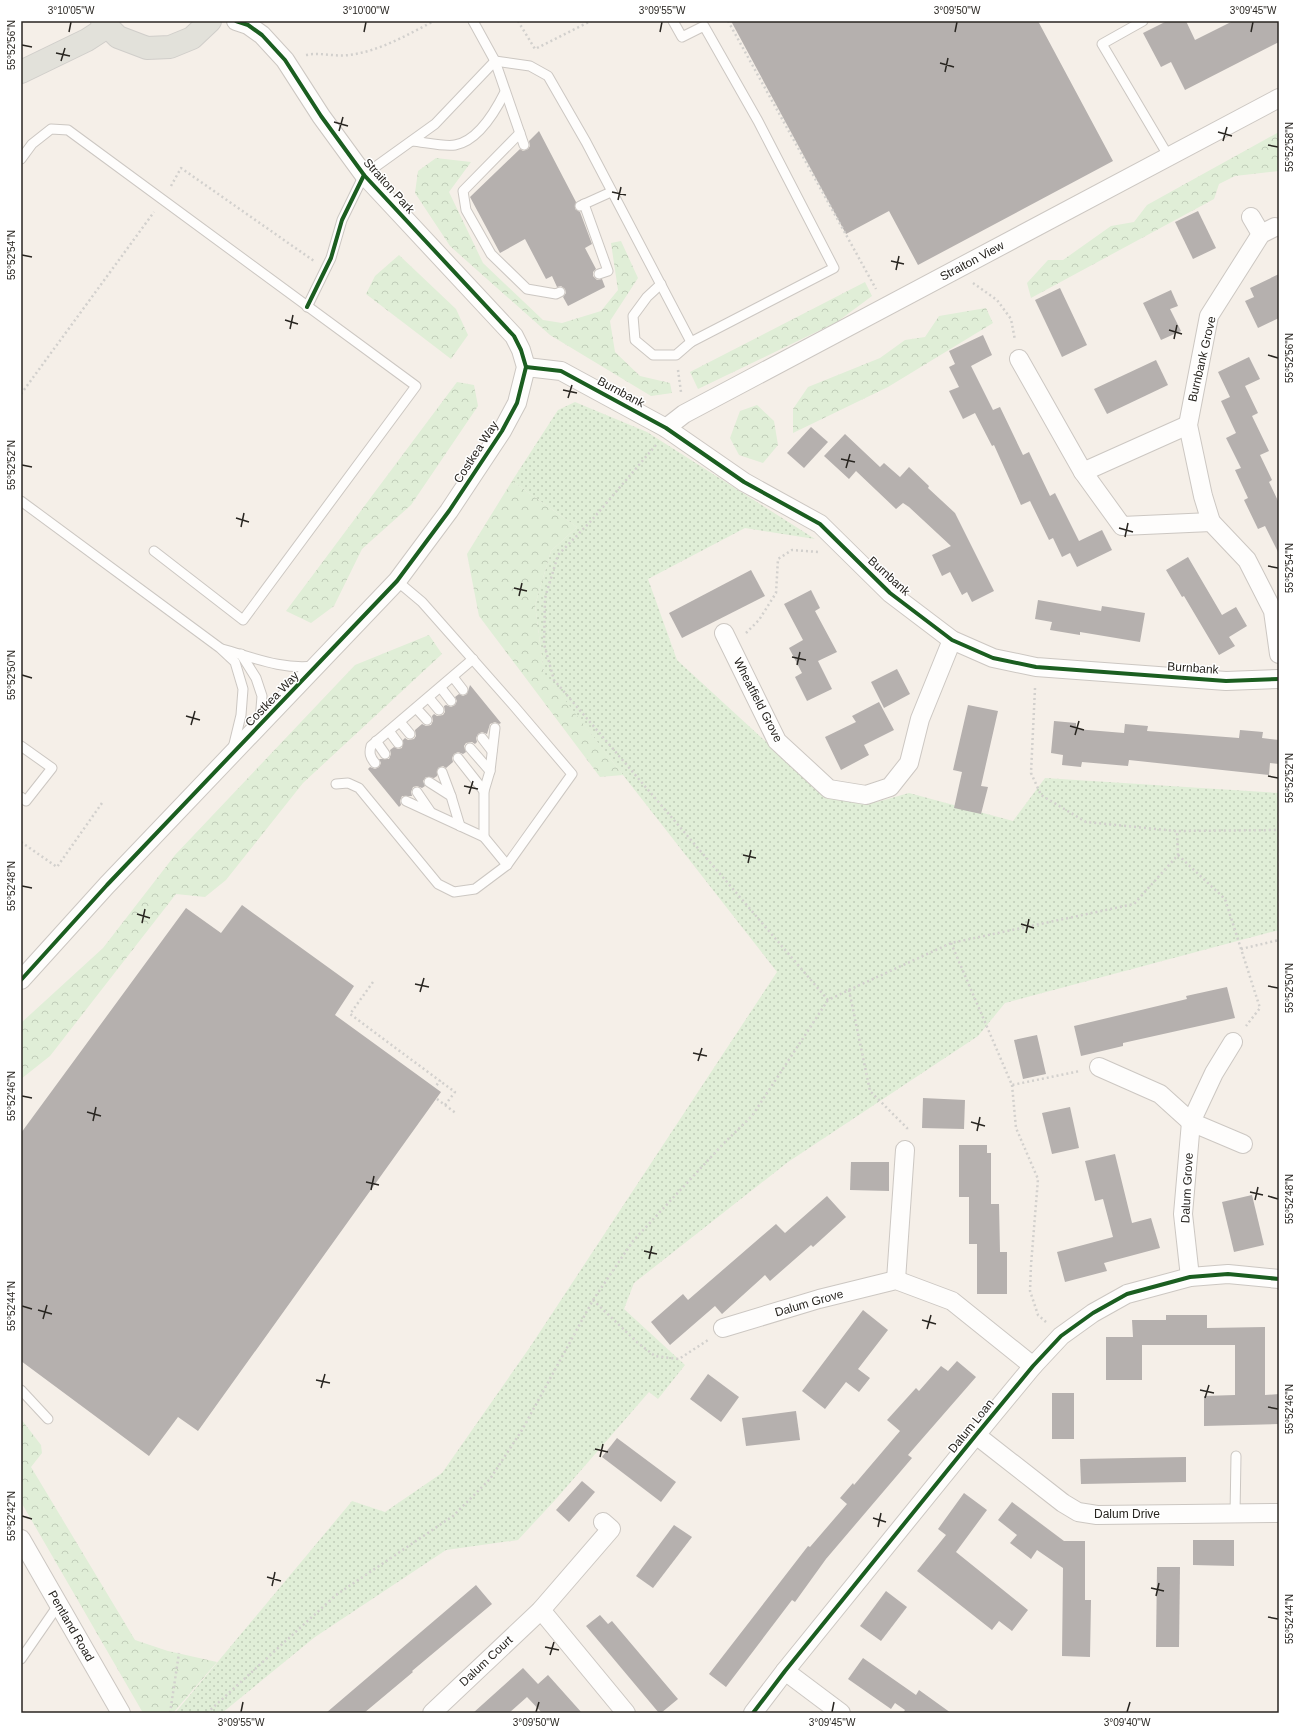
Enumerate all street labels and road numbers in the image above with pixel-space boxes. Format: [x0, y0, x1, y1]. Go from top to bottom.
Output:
street label: Straiton Park [361, 156, 418, 217]
street label: Straiton View [938, 238, 1007, 284]
street label: Burnbank Grove [1185, 315, 1219, 403]
street label: Burnbank [595, 374, 648, 411]
street label: Costkea Way [451, 418, 501, 486]
street label: Burnbank [865, 554, 914, 599]
street label: Wheatfield Grove [731, 656, 785, 745]
street label: Burnbank [1167, 659, 1220, 677]
street label: Costkea Way [242, 669, 302, 729]
street label: Dalum Grove [1178, 1152, 1196, 1224]
street label: Dalum Grove [773, 1286, 845, 1319]
street label: Dalum Loan [945, 1396, 997, 1456]
street label: Dalum Drive [1094, 1507, 1160, 1521]
street label: Pentland Road [45, 1588, 97, 1664]
street label: Dalum Court [457, 1632, 516, 1689]

